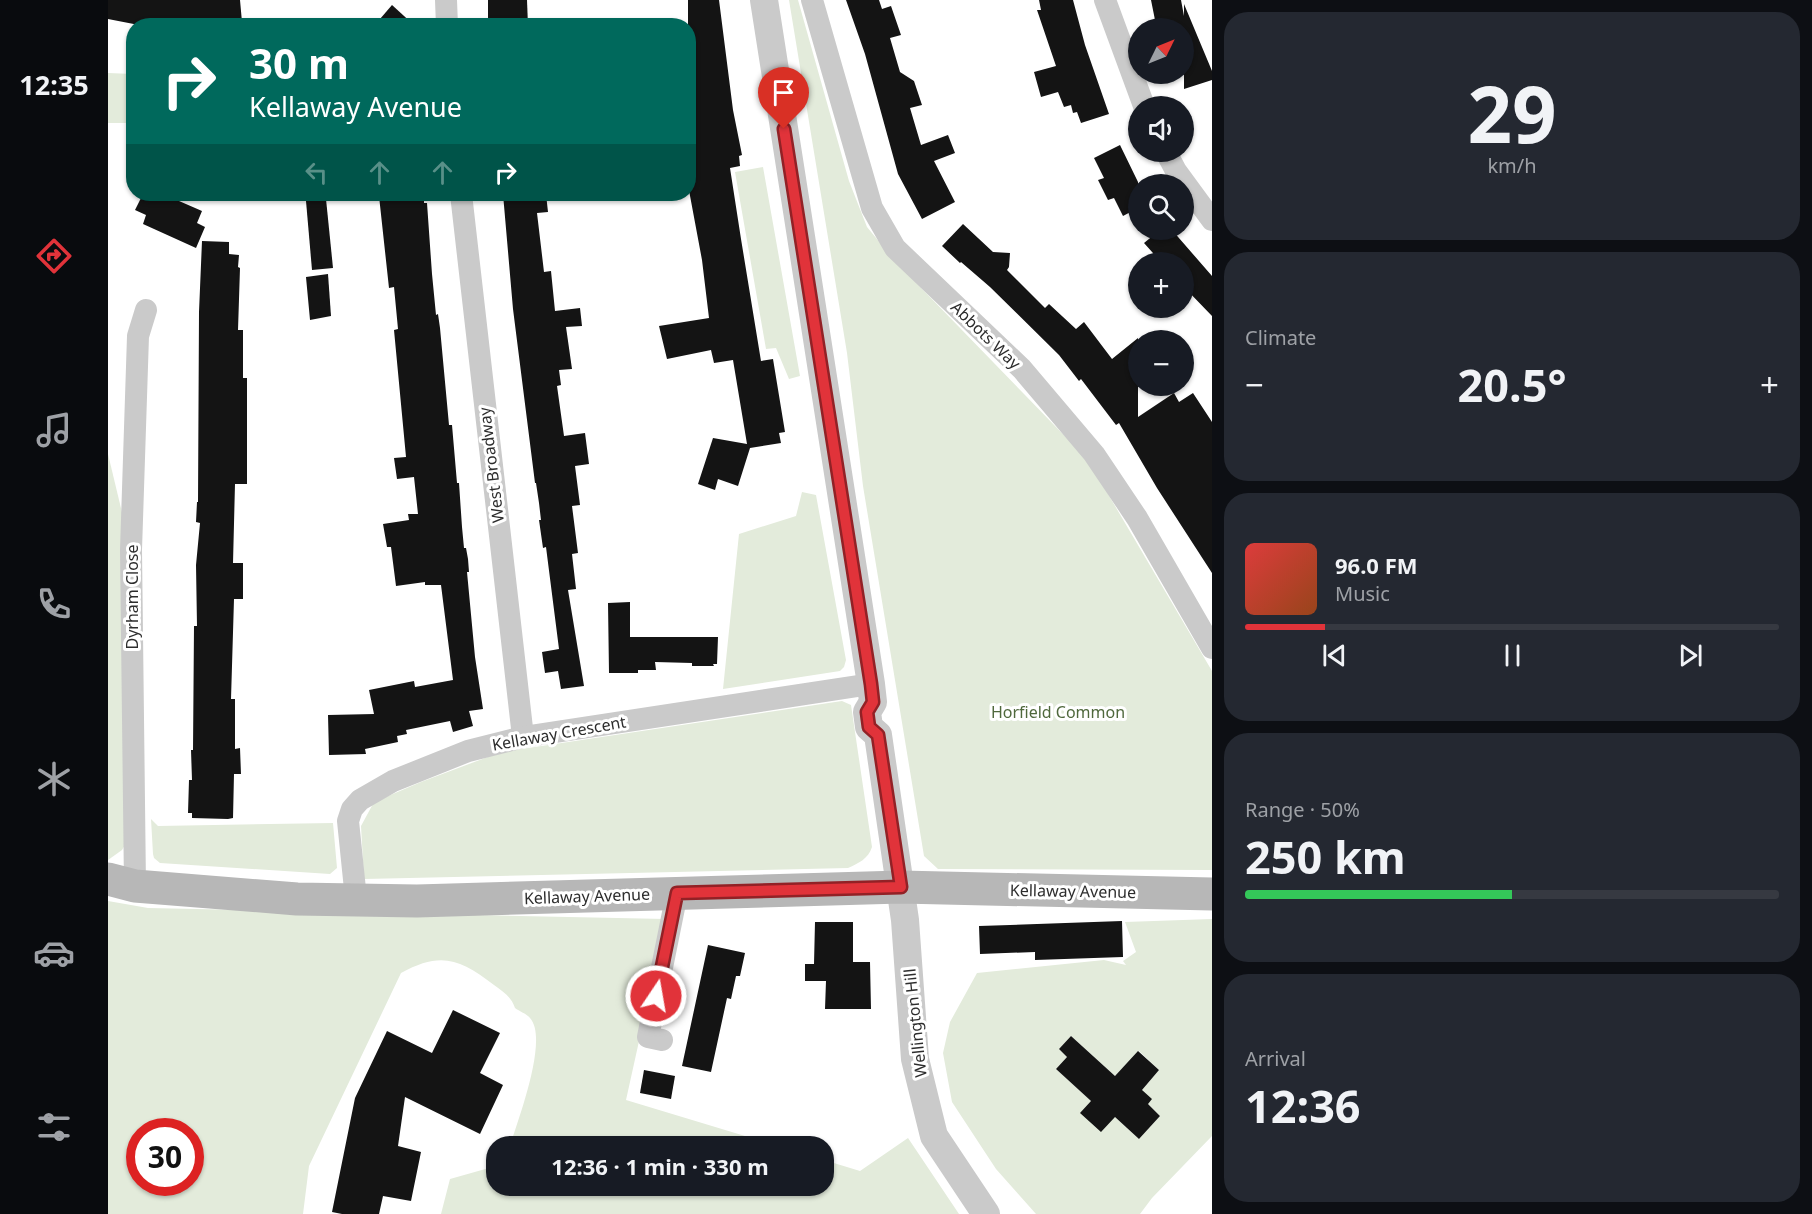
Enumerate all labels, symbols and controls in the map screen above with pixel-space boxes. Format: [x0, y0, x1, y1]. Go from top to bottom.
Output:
north arrow [1128, 18, 1194, 84]
map controls [1128, 18, 1194, 396]
text: 30 m [249, 34, 349, 91]
icon: right [150, 42, 228, 120]
text: 29 [1467, 60, 1557, 166]
text: 12:35 [19, 66, 89, 103]
pin [758, 67, 809, 129]
icon: arrive [767, 76, 800, 109]
text: Kellaway Avenue [249, 88, 462, 125]
button: sound [1128, 96, 1194, 162]
text: km/h [1487, 152, 1537, 179]
icon: left [300, 156, 333, 189]
icon: ahead [363, 156, 396, 189]
icon: ahead [426, 156, 459, 189]
icon: right [489, 156, 522, 189]
button: search [1128, 174, 1194, 240]
icon: directions [33, 235, 75, 277]
button: + [1128, 252, 1194, 318]
street label: Abbots Way [946, 296, 1026, 374]
text: Climate [1245, 324, 1316, 351]
button: − [1128, 330, 1194, 396]
text: 20.5° [1458, 354, 1566, 415]
text: − [1245, 362, 1264, 407]
text: + [1760, 362, 1779, 407]
street label: West Broadway [473, 405, 509, 524]
icon: music [33, 409, 75, 451]
street label: Dyrham Close [121, 544, 143, 650]
text: 96.0 FM [1335, 550, 1417, 580]
text: Music [1335, 580, 1390, 607]
icon: phone [33, 583, 75, 625]
icon: previous [1318, 639, 1351, 672]
icon: pause [1496, 639, 1529, 672]
icon: next [1674, 639, 1707, 672]
park label: Horfield Common [991, 701, 1125, 723]
street label: Kellaway Crescent [490, 710, 628, 756]
icon: climate [33, 758, 75, 800]
text: Range · 50% [1245, 796, 1360, 823]
text: 250 km [1245, 826, 1406, 887]
street label: Kellaway Avenue [1010, 879, 1136, 903]
street label: Kellaway Avenue [524, 883, 650, 909]
icon: car [33, 932, 75, 974]
position arrow [624, 964, 688, 1028]
street label: Wellington Hill [898, 967, 932, 1079]
text: Arrival [1245, 1045, 1306, 1072]
text: 12:36 [1245, 1075, 1361, 1136]
icon: filters [33, 1106, 75, 1148]
speed limit sign: 30 [126, 1118, 204, 1196]
text: 12:36 · 1 min · 330 m [551, 1151, 769, 1181]

